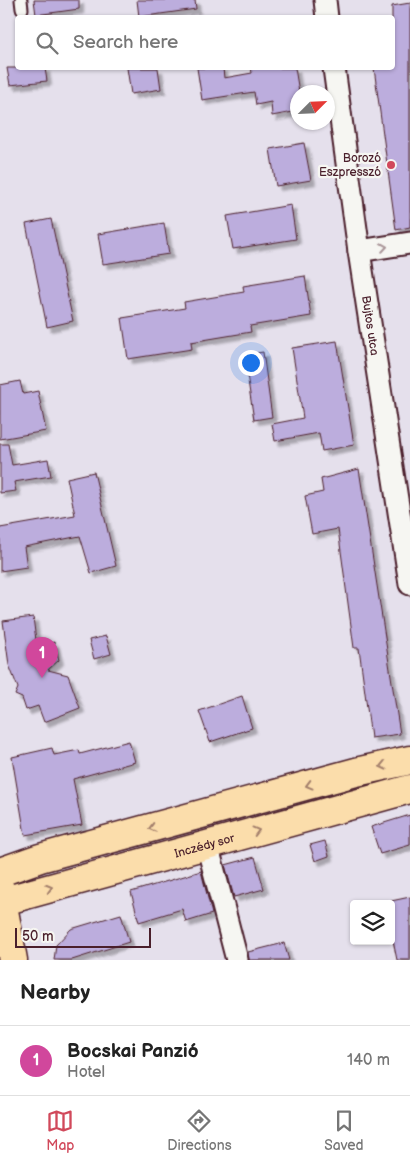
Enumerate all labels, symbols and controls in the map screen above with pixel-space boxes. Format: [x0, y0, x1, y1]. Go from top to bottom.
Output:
search box [15, 15, 395, 70]
icon: search [33, 29, 61, 57]
text: Search here [73, 31, 178, 54]
north arrow [290, 85, 335, 130]
place label: Borozó Eszpresszó [319, 151, 381, 180]
marker: Borozó Eszpresszó [385, 159, 397, 171]
one-way arrow [380, 242, 389, 252]
street label: Bujtos utca [358, 294, 382, 357]
your location [238, 350, 264, 376]
pin: 1 [26, 637, 58, 678]
one-way arrow [379, 760, 388, 771]
one-way arrow [305, 779, 314, 790]
one-way arrow [149, 822, 157, 832]
one-way arrow [252, 826, 261, 837]
street label: Inczédy sor [173, 830, 237, 861]
one-way arrow [44, 884, 53, 894]
map controls [350, 900, 395, 945]
button: layers [350, 900, 395, 945]
scale bar [15, 925, 151, 948]
text: 50 m [22, 928, 54, 945]
text: Nearby [20, 980, 90, 1005]
text: Bocskai Panzió [67, 1040, 199, 1063]
text: 1 [33, 1051, 39, 1070]
text: 140 m [347, 1051, 390, 1070]
text: Hotel [67, 1063, 105, 1082]
tab: Map [46, 1107, 75, 1154]
tab: Directions [167, 1107, 232, 1154]
tab: Saved [324, 1107, 364, 1154]

